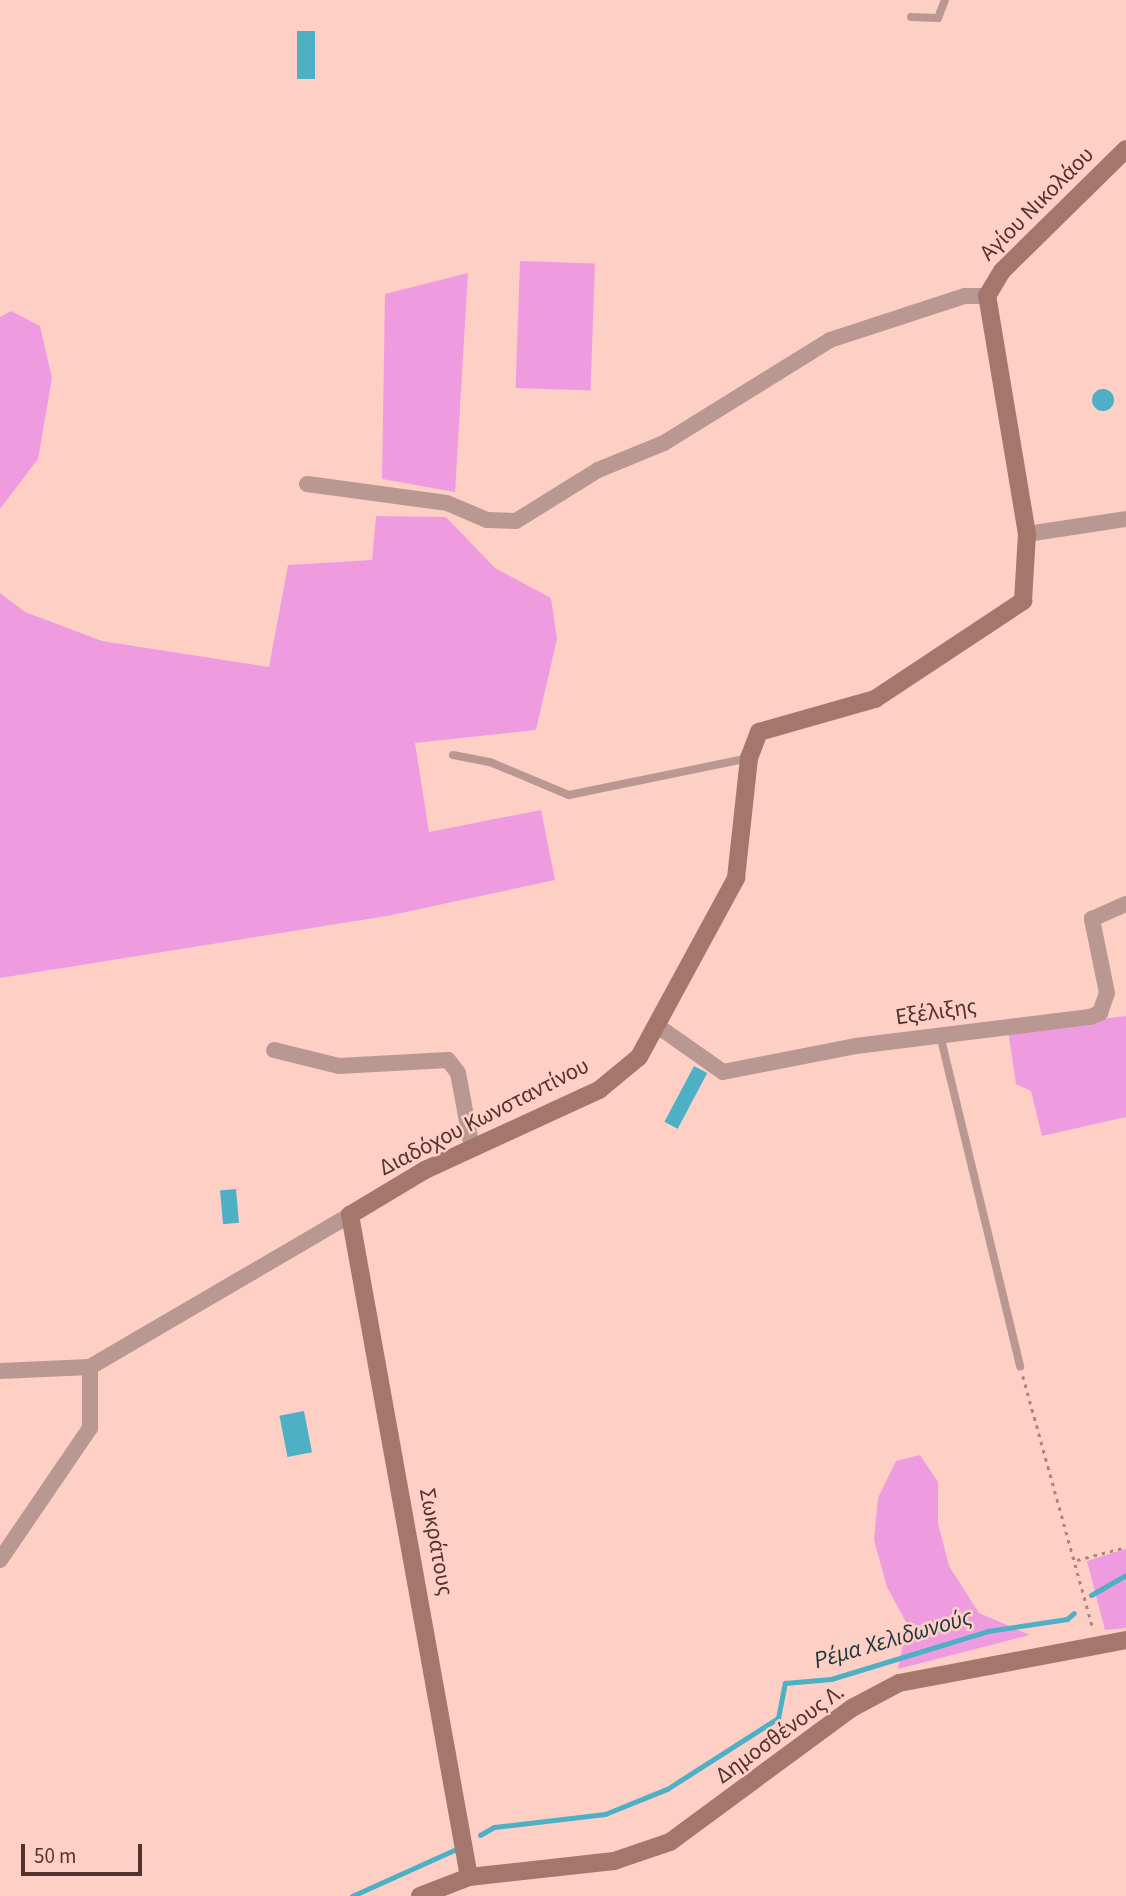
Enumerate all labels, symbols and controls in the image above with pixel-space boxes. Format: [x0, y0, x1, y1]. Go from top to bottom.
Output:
street label: Αγίου Νικολάου [974, 141, 1100, 267]
street label: Εξέλιξης [894, 993, 978, 1031]
street label: Διαδόχου Κωνσταντίνου [374, 1052, 594, 1182]
street label: Σωκράτους [413, 1486, 459, 1598]
water label: Ρέμα Χελιδωνούς [811, 1603, 975, 1675]
street label: Δημοσθένους Λ. [710, 1678, 850, 1790]
scale bar [24, 1829, 145, 1873]
text: 50 m [34, 1841, 76, 1871]

